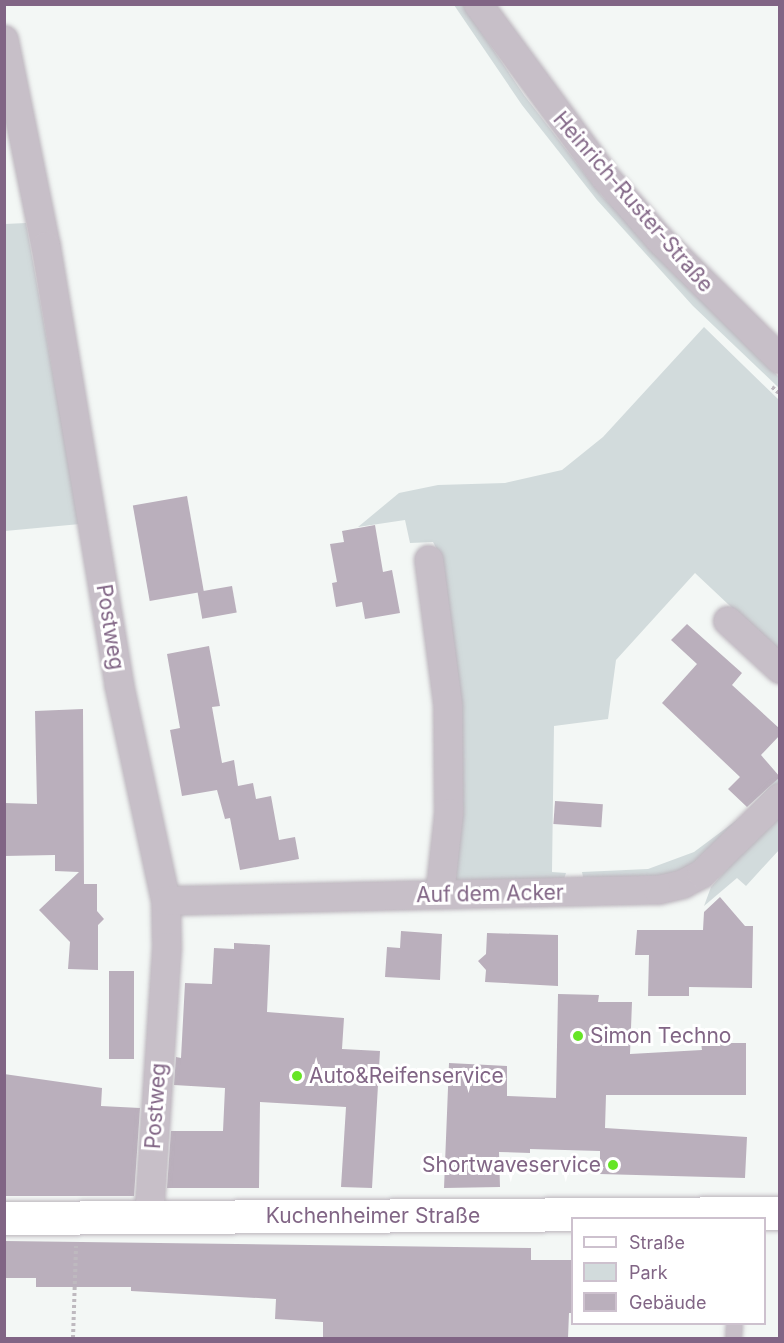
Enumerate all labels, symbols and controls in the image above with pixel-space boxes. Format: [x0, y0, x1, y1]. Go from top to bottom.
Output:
street label: Heinrich-Ruster-Straße [548, 107, 718, 297]
street label: Postweg [91, 583, 129, 671]
street label: Auf dem Acker [416, 880, 564, 908]
place label: Simon Techno [590, 1023, 731, 1049]
marker: Simon Techno [571, 1029, 585, 1043]
street label: Postweg [140, 1062, 172, 1150]
place label: Auto&Reifenservice [309, 1063, 504, 1089]
marker: Auto&Reifenservice [290, 1069, 304, 1083]
place label: Shortwaveservice [422, 1152, 601, 1178]
marker: Shortwaveservice [606, 1158, 620, 1172]
street label: Kuchenheimer Straße [266, 1203, 480, 1229]
legend [571, 1217, 766, 1325]
text: Straße [629, 1232, 685, 1253]
text: Park [629, 1262, 668, 1283]
text: Gebäude [629, 1292, 706, 1313]

